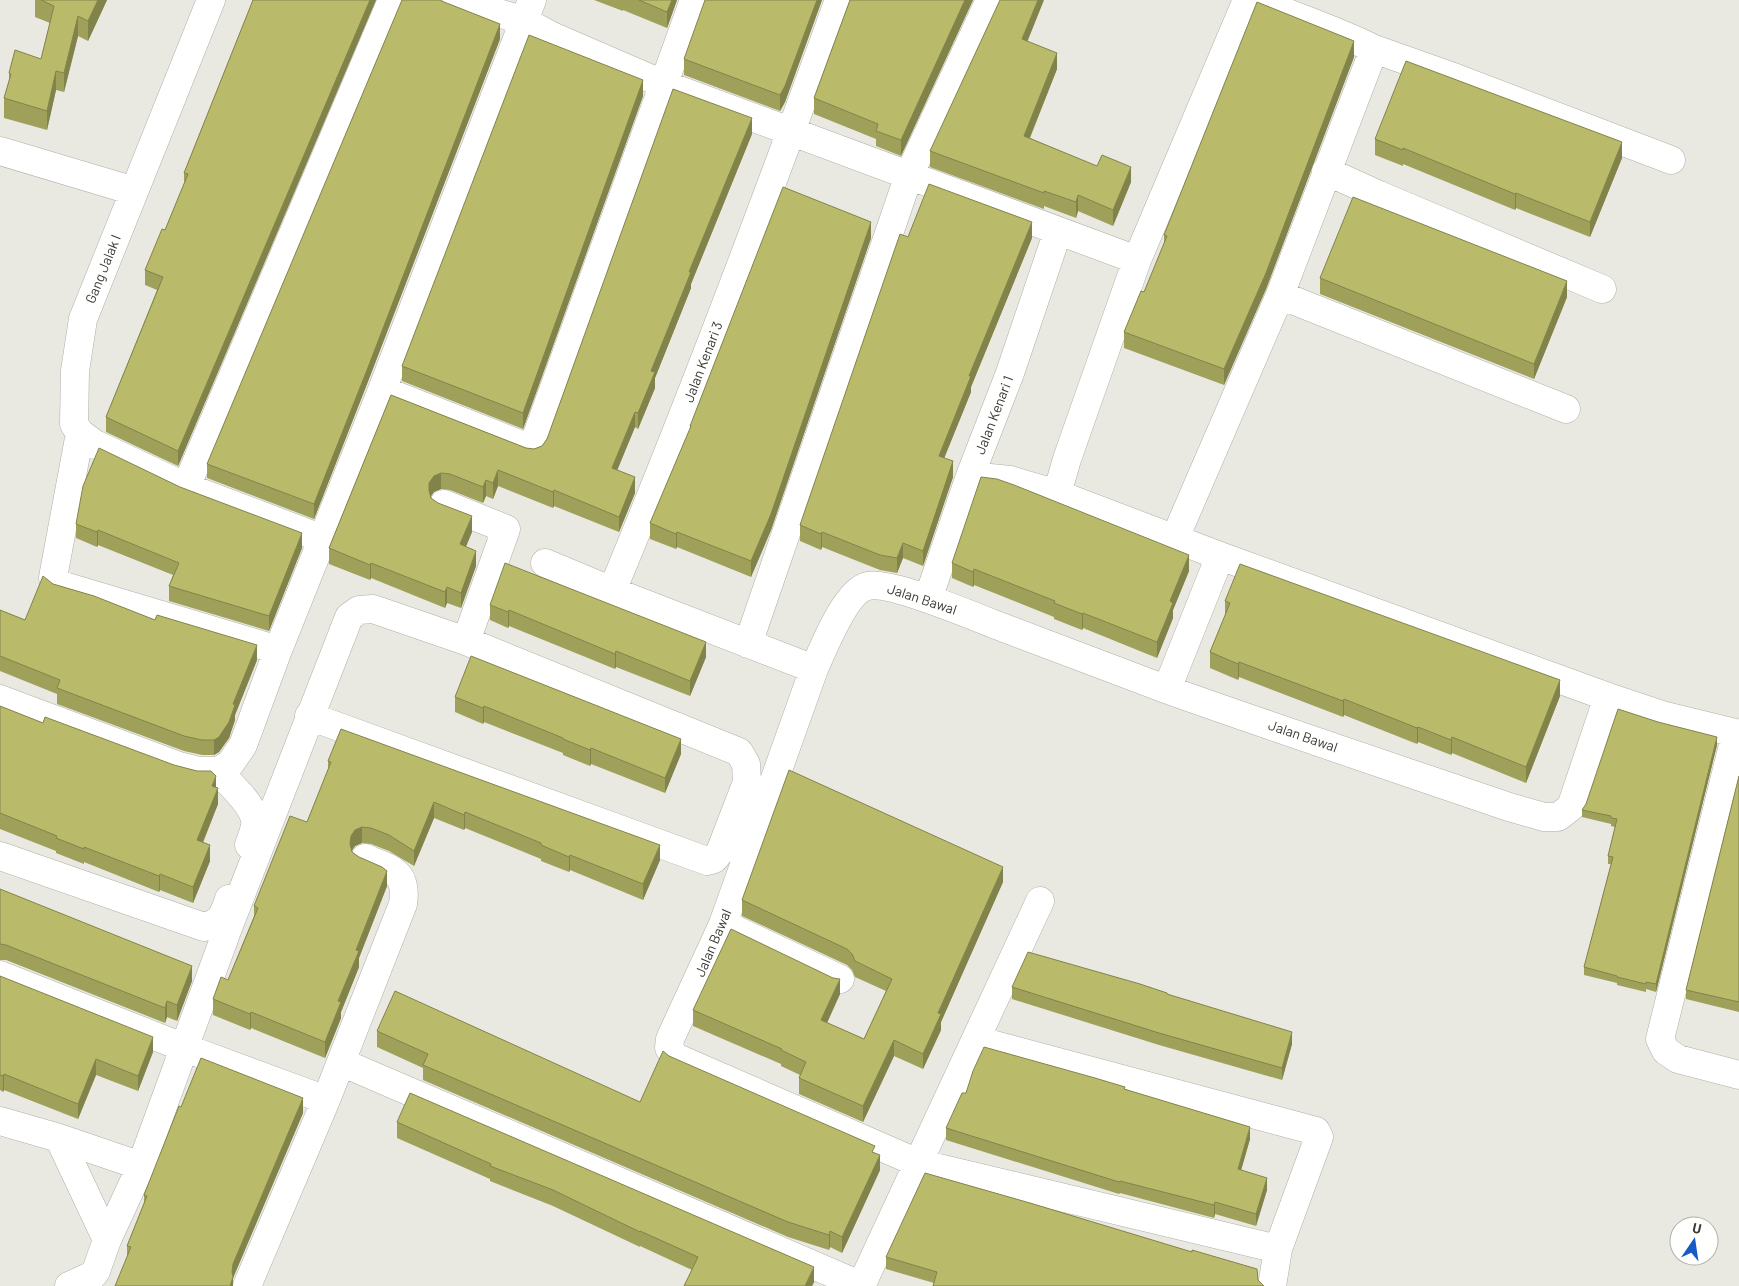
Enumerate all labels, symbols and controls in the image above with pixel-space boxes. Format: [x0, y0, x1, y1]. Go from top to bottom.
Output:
street label: Gang Jalak I [81, 232, 124, 306]
street label: Jalan Kenari 3 [679, 319, 726, 405]
street label: Jalan Kenari 1 [971, 373, 1016, 457]
street label: Jalan Bawal [885, 579, 959, 618]
street label: Jalan Bawal [1266, 716, 1340, 755]
street label: Jalan Bawal [691, 906, 734, 979]
north arrow [1669, 1216, 1719, 1266]
text: U [1691, 1219, 1703, 1237]

